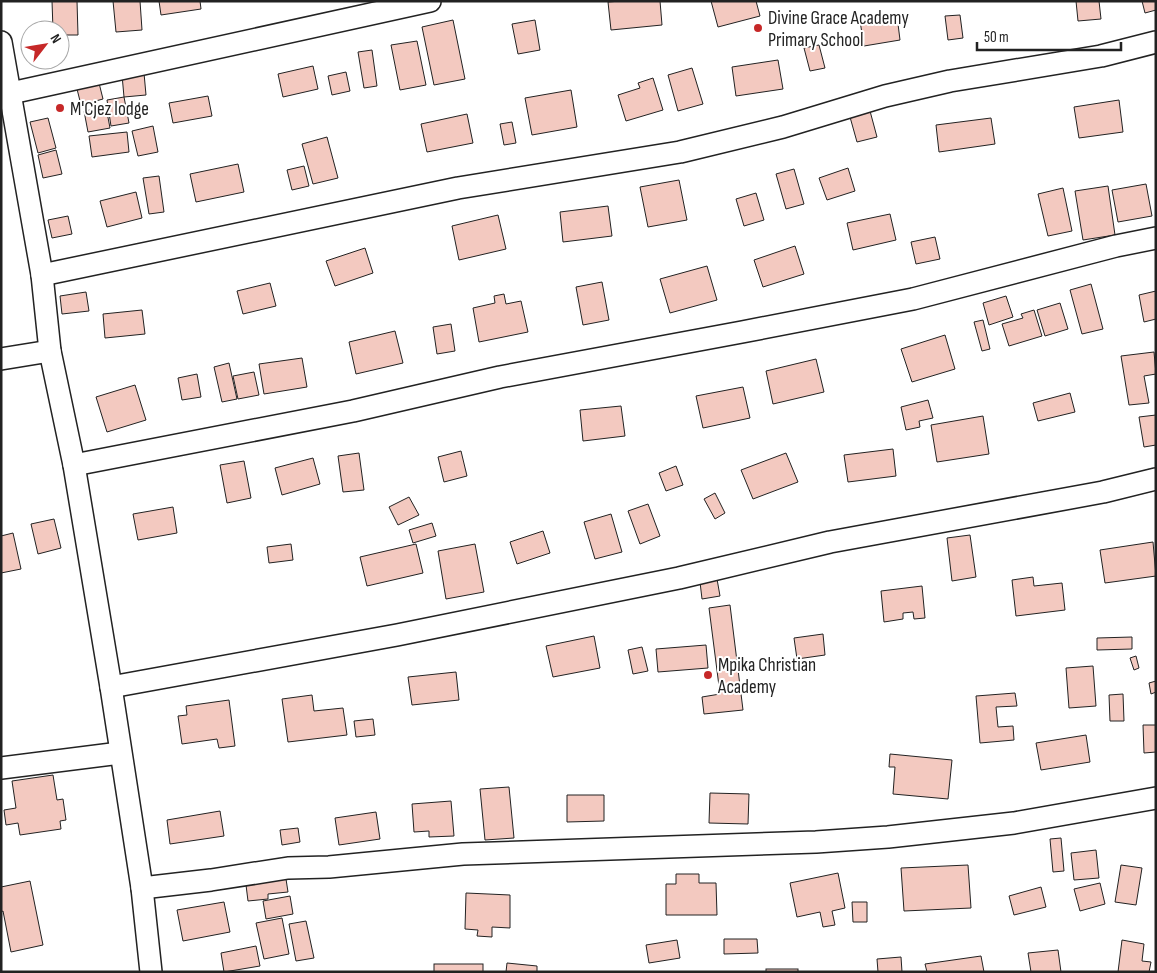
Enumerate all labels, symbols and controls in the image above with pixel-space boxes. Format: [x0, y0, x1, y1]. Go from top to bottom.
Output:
place label: Divine Grace Academy Primary School [768, 7, 909, 52]
north arrow [20, 20, 70, 70]
scale bar [977, 20, 1121, 52]
marker: Divine Grace Academy Primary School [752, 22, 764, 34]
text: 50 m [984, 28, 1009, 47]
text: N [47, 31, 65, 46]
place label: M'Cjez lodge [70, 98, 149, 121]
marker: M'Cjez lodge [54, 102, 66, 114]
place label: Mpika Christian Academy [717, 654, 816, 699]
marker: Mpika Christian Academy [702, 669, 714, 681]

